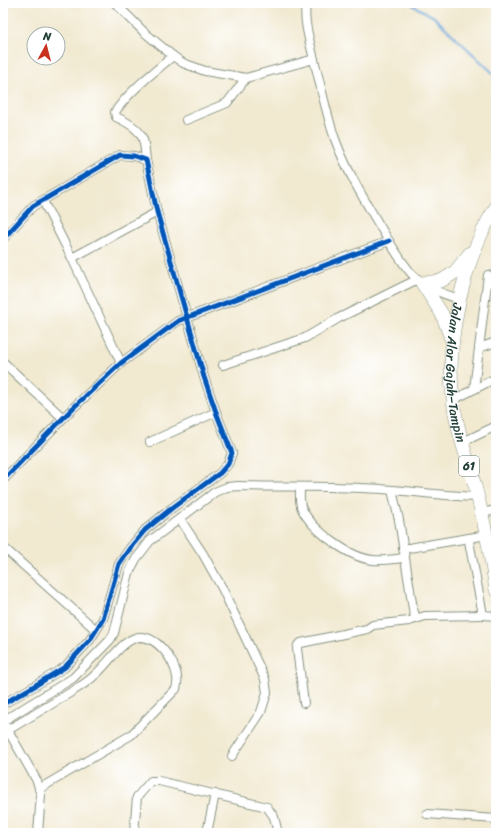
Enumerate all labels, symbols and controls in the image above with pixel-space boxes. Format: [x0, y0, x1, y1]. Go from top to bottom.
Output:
north arrow [26, 26, 66, 66]
text: N [41, 27, 52, 47]
street label: Jalan Alor Gajah–Tampin [440, 300, 473, 445]
road number: 61 [459, 456, 479, 476]

